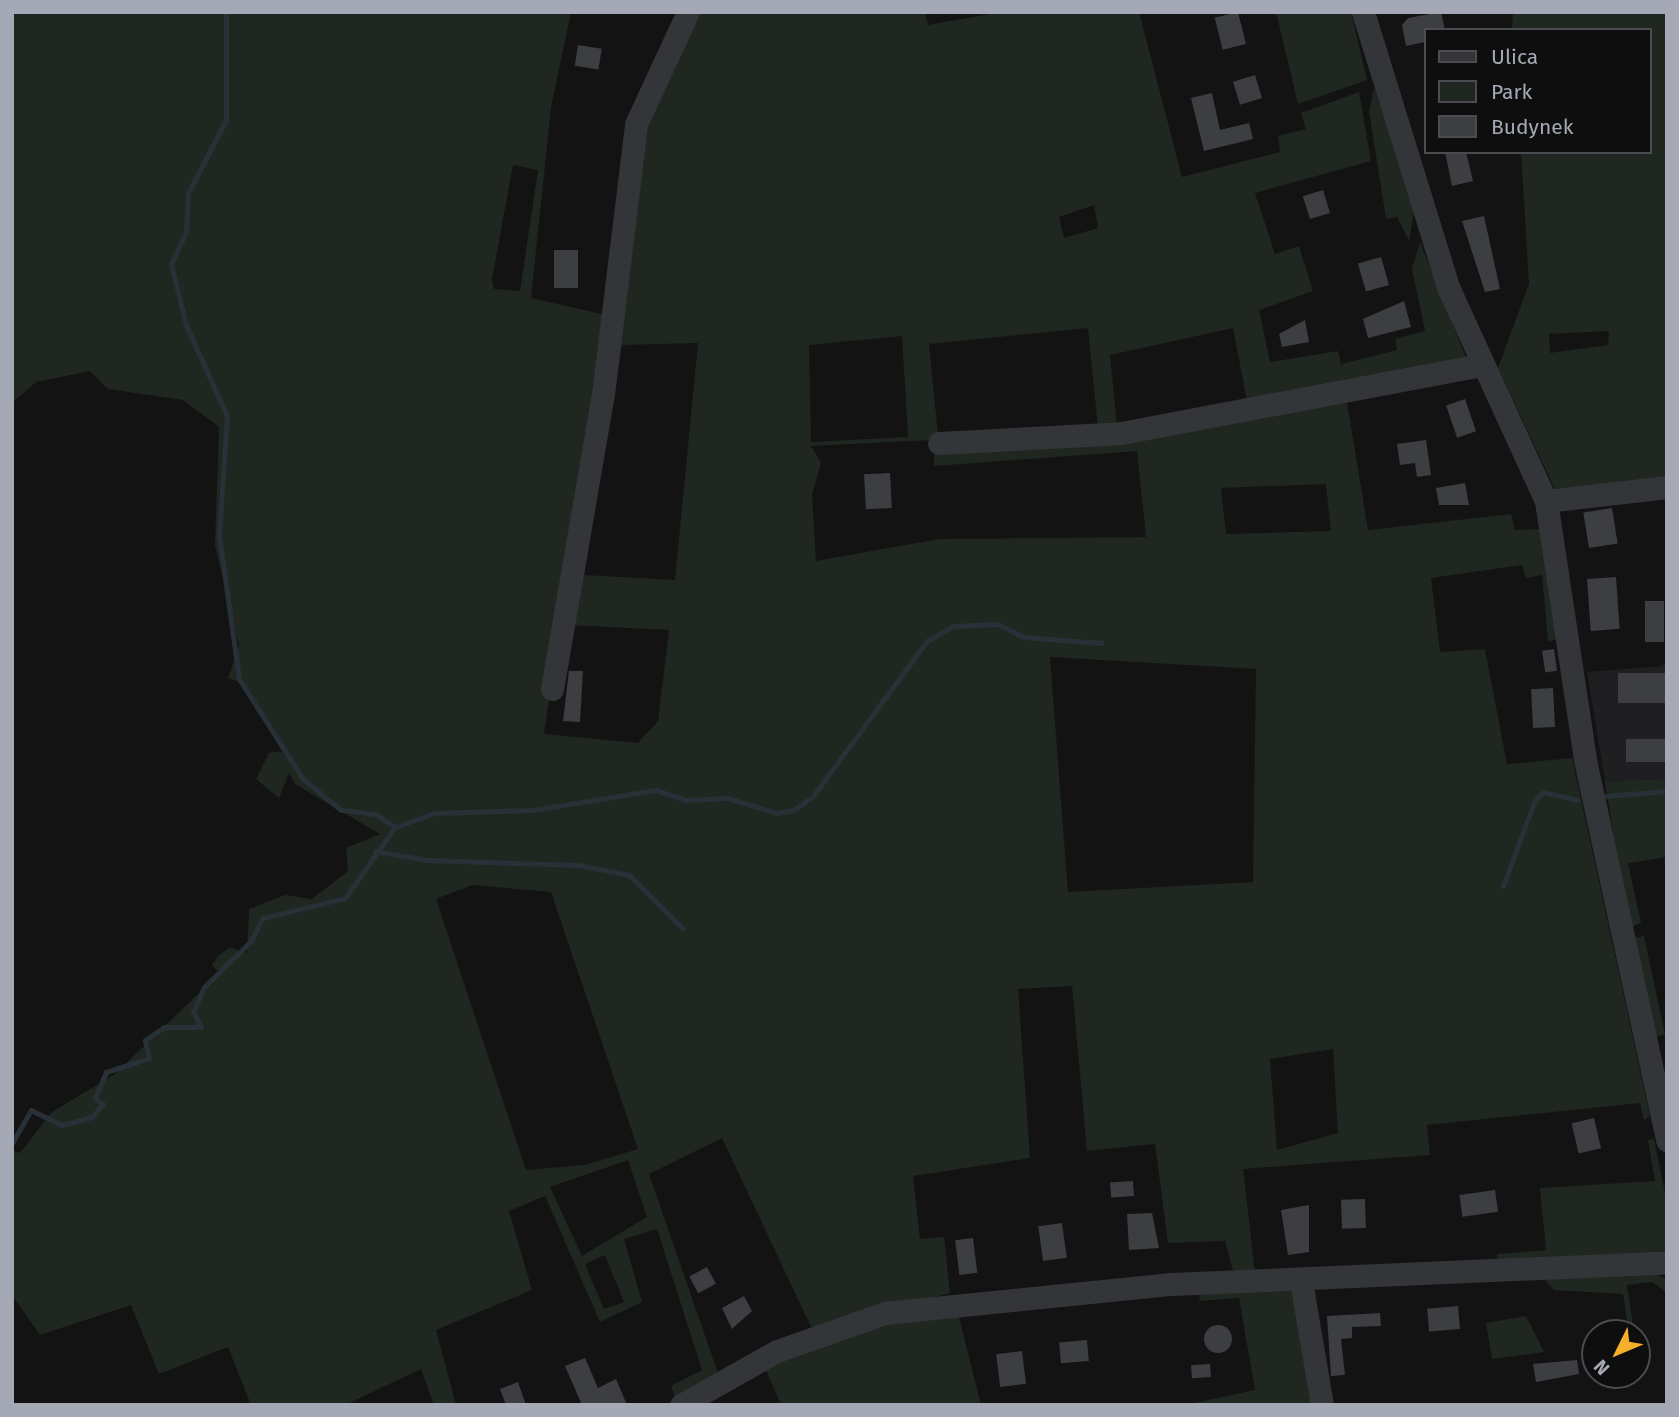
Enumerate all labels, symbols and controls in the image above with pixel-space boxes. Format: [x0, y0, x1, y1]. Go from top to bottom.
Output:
legend [1424, 28, 1651, 154]
text: Ulica [1491, 44, 1538, 70]
text: Park [1491, 79, 1532, 105]
text: Budynek [1491, 114, 1573, 140]
north arrow [1581, 1319, 1651, 1389]
text: N [1589, 1355, 1614, 1380]

